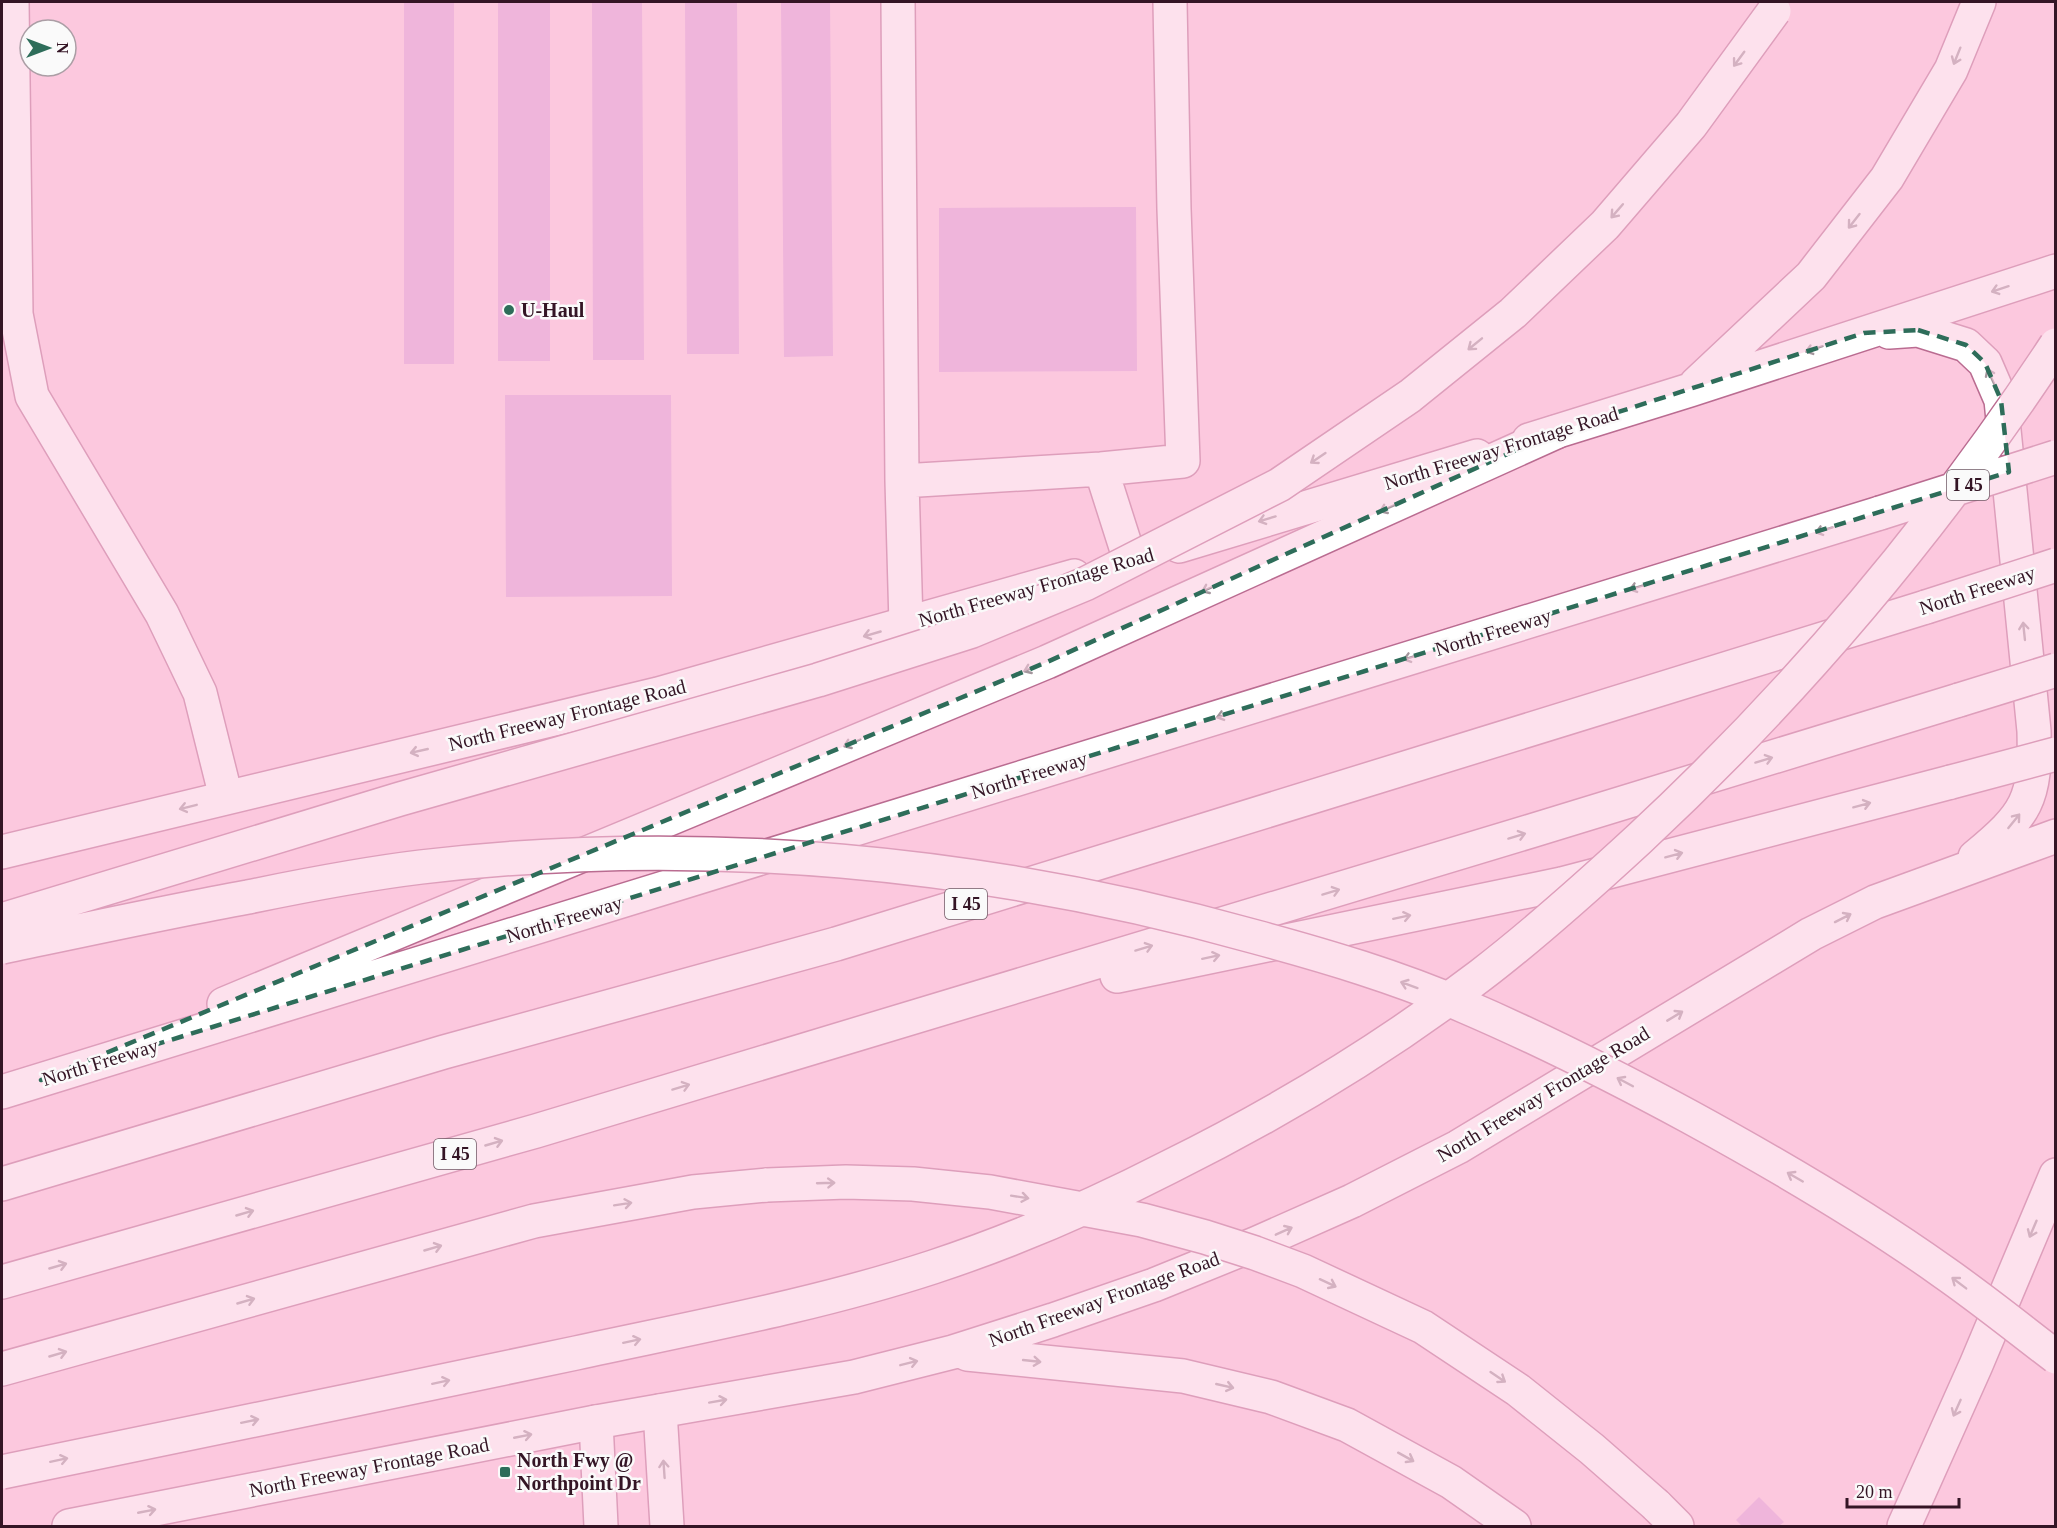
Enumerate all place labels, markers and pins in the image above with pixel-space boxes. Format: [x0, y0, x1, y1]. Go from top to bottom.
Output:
place label: U-Haul [521, 299, 585, 321]
marker: U-Haul [502, 303, 516, 317]
place label: North Fwy @ Northpoint Dr [517, 1449, 641, 1495]
marker: North Fwy @ Northpoint Dr [498, 1465, 512, 1479]

